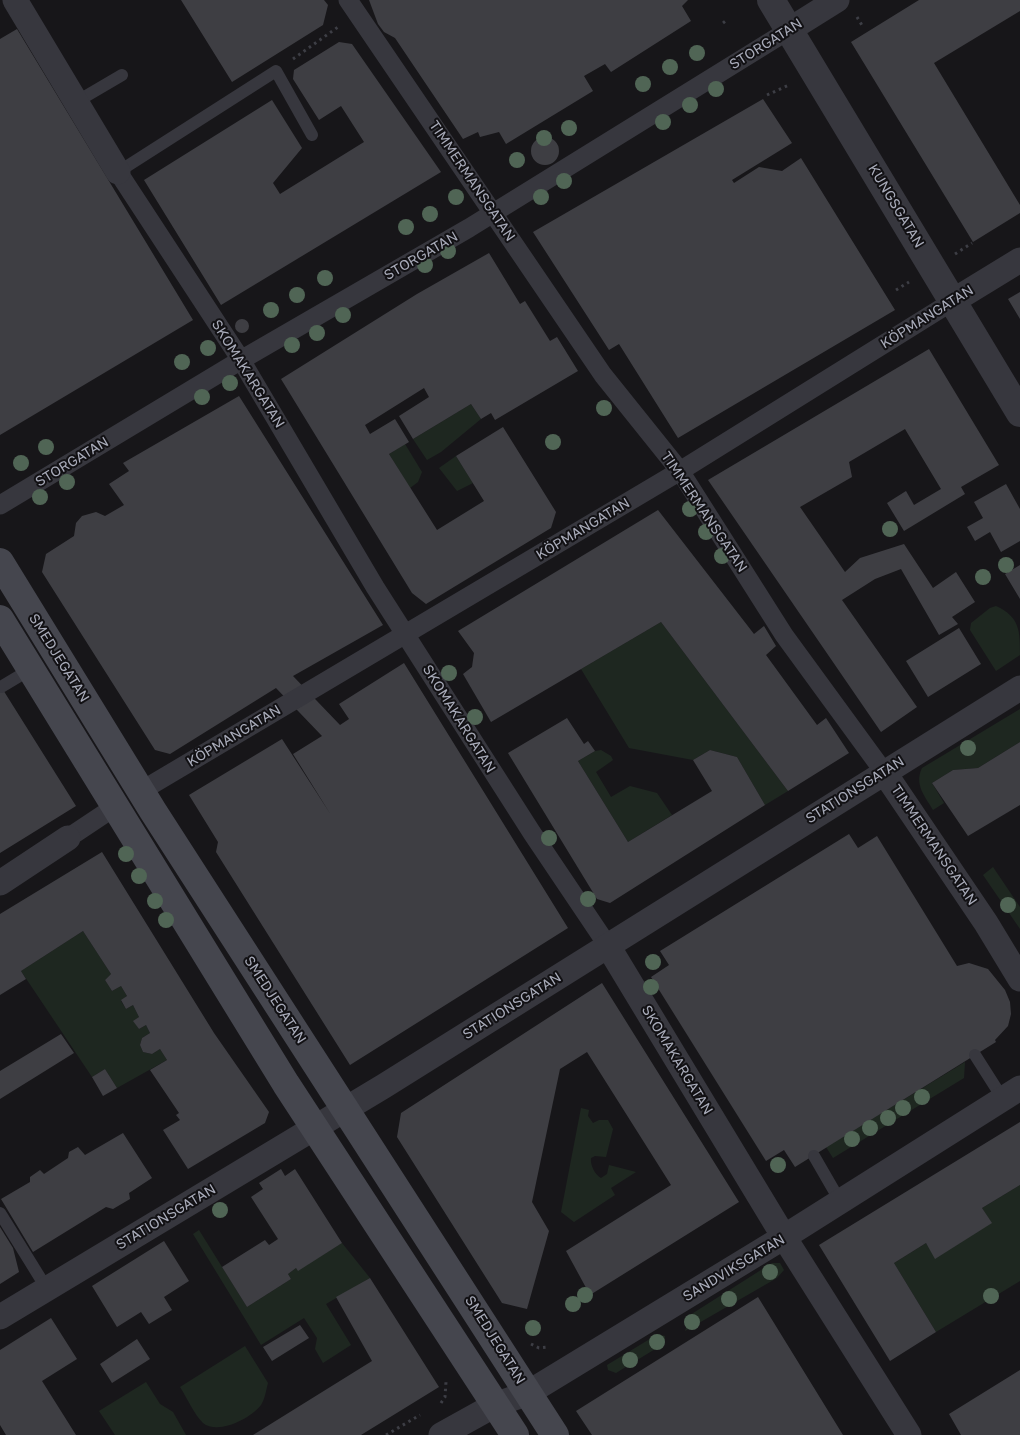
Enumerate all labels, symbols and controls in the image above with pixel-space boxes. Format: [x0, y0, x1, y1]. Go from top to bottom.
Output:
street label: STORGATAN [727, 15, 805, 73]
street label: TIMMERMANSGATAN [425, 118, 519, 244]
street label: KUNGSGATAN [864, 161, 928, 251]
street label: STORGATAN [381, 228, 461, 284]
street label: KÖPMANGATAN [877, 282, 977, 352]
street label: SKOMAKARGATAN [208, 317, 288, 431]
street label: STORGATAN [32, 434, 112, 490]
street label: TIMMERMANSGATAN [657, 449, 751, 575]
street label: KÖPMANGATAN [533, 494, 633, 564]
street label: SMEDJEGATAN [25, 611, 93, 705]
street label: SKOMAKARGATAN [419, 662, 499, 776]
street label: KÖPMANGATAN [184, 701, 284, 771]
street label: STATIONSGATAN [803, 753, 907, 827]
street label: TIMMERMANSGATAN [887, 782, 981, 908]
street label: SMEDJEGATAN [240, 953, 310, 1047]
street label: STATIONSGATAN [460, 969, 564, 1043]
street label: SKOMAKARGATAN [638, 1002, 716, 1118]
street label: STATIONSGATAN [113, 1181, 219, 1253]
street label: SANDVIKSGATAN [680, 1231, 788, 1305]
street label: SMEDJEGATAN [461, 1293, 529, 1387]

